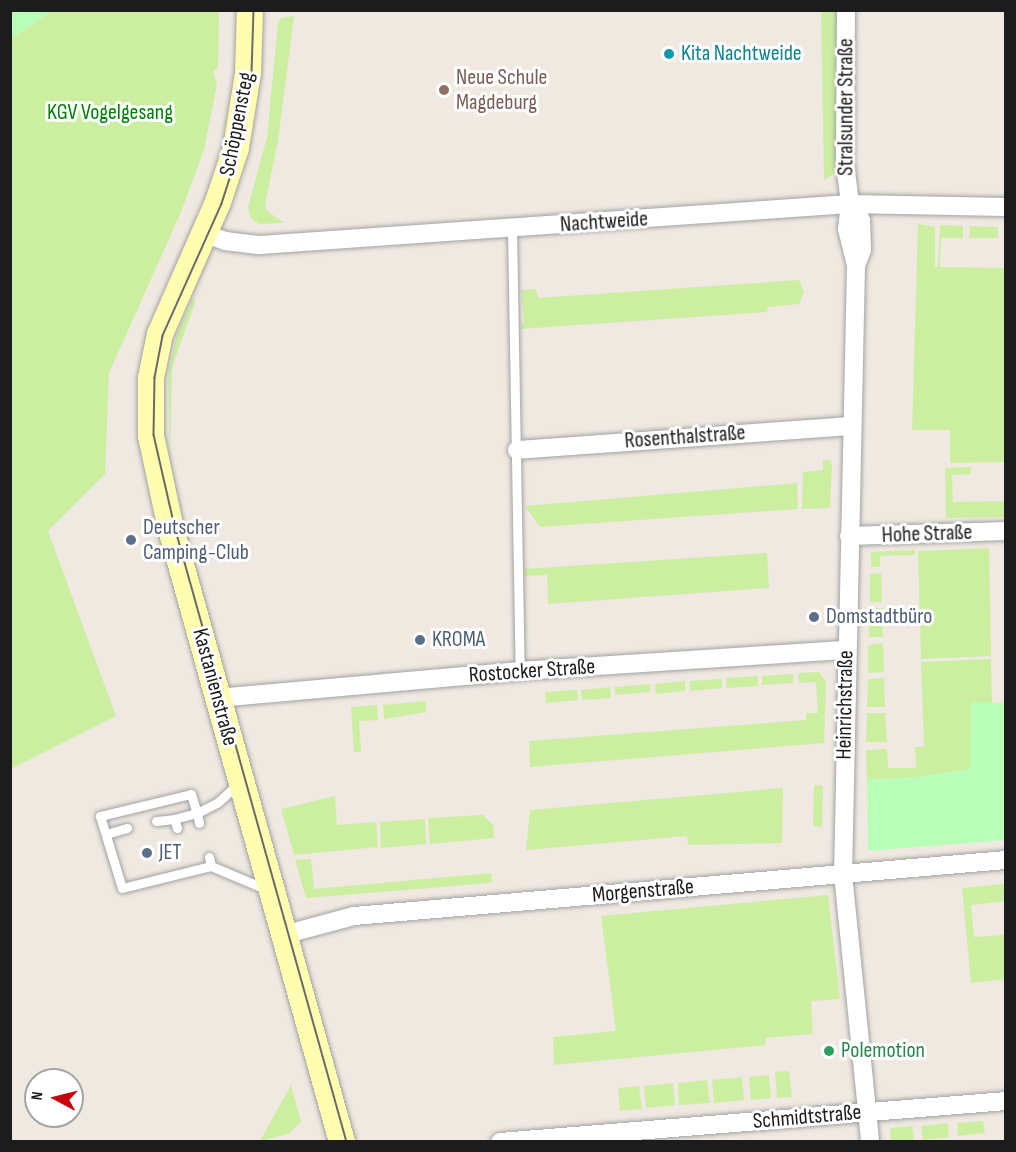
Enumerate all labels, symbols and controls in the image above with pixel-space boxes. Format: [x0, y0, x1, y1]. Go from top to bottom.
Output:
street label: Stralsunder Straße [833, 38, 859, 176]
place label: Kita Nachtweide [681, 41, 802, 67]
marker: Kita Nachtweide [662, 47, 676, 61]
place label: Neue Schule Magdeburg [456, 64, 547, 116]
street label: Schöppensteg [214, 70, 260, 178]
marker: Neue Schule Magdeburg [437, 83, 451, 97]
park label: KGV Vogelgesang [47, 100, 173, 126]
street label: Nachtweide [559, 206, 649, 238]
street label: Rosenthalstraße [624, 420, 746, 454]
place label: Deutscher Camping-Club [143, 514, 249, 566]
street label: Hohe Straße [881, 519, 973, 549]
marker: Deutscher Camping-Club [124, 533, 138, 547]
place label: Domstadtbüro [826, 604, 932, 630]
marker: Domstadtbüro [807, 610, 821, 624]
street label: Kastanienstraße [187, 626, 243, 748]
place label: KROMA [432, 627, 485, 653]
marker: KROMA [413, 633, 427, 647]
street label: Heinrichstraße [831, 650, 859, 760]
street label: Rostocker Straße [468, 653, 596, 689]
place label: JET [159, 840, 182, 866]
marker: JET [140, 846, 154, 860]
street label: Morgenstraße [591, 873, 695, 909]
place label: Polemotion [841, 1038, 925, 1064]
marker: Polemotion [822, 1044, 836, 1058]
north arrow [24, 1068, 84, 1128]
text: N [28, 1091, 48, 1101]
street label: Schmidtstraße [752, 1099, 862, 1135]

